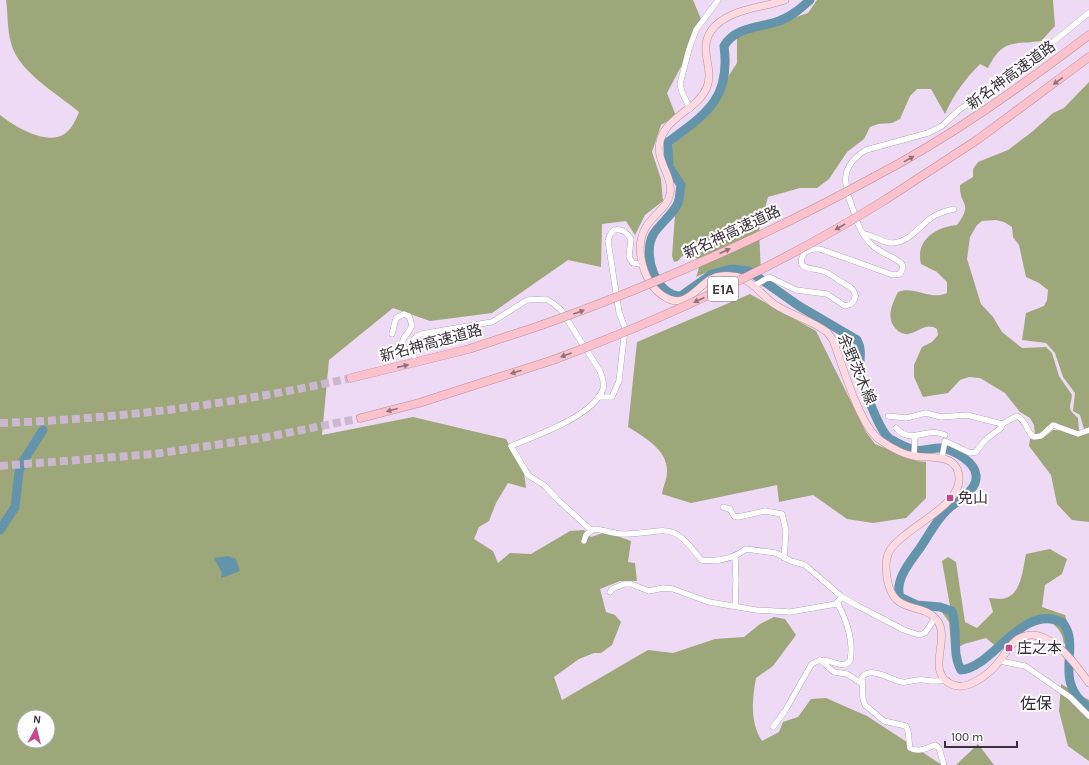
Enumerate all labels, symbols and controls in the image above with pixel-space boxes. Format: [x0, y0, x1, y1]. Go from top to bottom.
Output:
street label: 新名神高速道路 [963, 37, 1059, 113]
one-way arrow [1053, 77, 1064, 85]
one-way arrow [903, 155, 915, 162]
street label: 新名神高速道路 [681, 202, 783, 262]
one-way arrow [834, 224, 846, 231]
one-way arrow [719, 248, 731, 254]
road number: E1A [708, 277, 738, 301]
one-way arrow [694, 297, 705, 303]
one-way arrow [573, 308, 585, 314]
street label: 新名神高速道路 [378, 321, 484, 365]
street label: 余野茨木線 [834, 331, 880, 407]
one-way arrow [560, 352, 572, 358]
one-way arrow [397, 363, 409, 369]
one-way arrow [510, 369, 522, 375]
one-way arrow [386, 407, 398, 413]
place label: 免山 [958, 489, 988, 507]
marker: 免山 [945, 493, 955, 503]
place label: 庄之本 [1017, 639, 1062, 657]
marker: 庄之本 [1004, 643, 1014, 653]
district label: 佐保 [1020, 694, 1052, 713]
north arrow [16, 709, 56, 749]
text: N [32, 713, 42, 727]
scale bar [945, 723, 1017, 749]
text: 100 m [951, 730, 983, 744]

